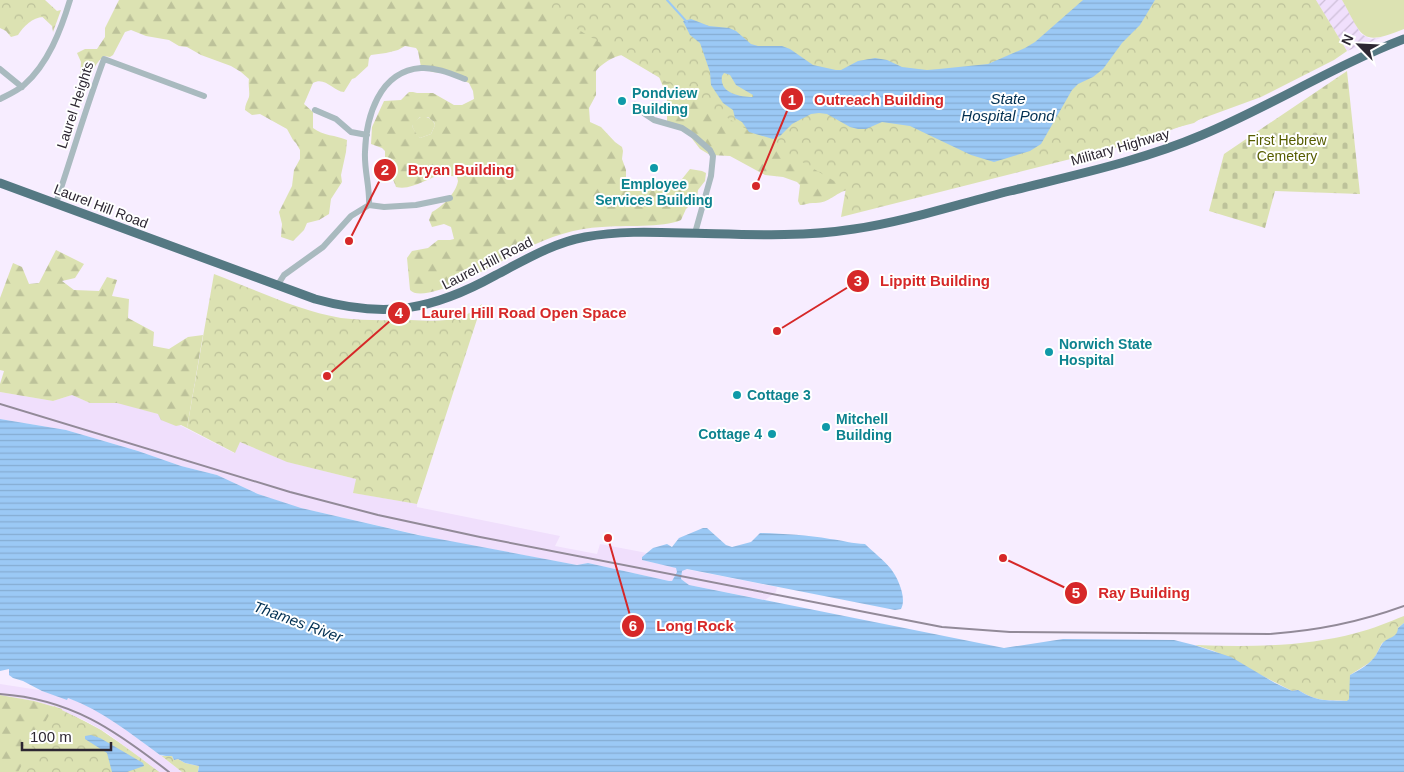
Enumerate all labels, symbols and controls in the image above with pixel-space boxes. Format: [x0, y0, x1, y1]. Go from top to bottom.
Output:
north arrow [1334, 20, 1384, 70]
text: N [1338, 32, 1356, 48]
street label: Laurel Heights [53, 60, 97, 150]
callout: Outreach Building [779, 84, 954, 114]
place label: Pondview Building [632, 85, 697, 117]
water label: State Hospital Pond [961, 90, 1055, 124]
text: 1 [788, 91, 796, 108]
text: Outreach Building [814, 91, 944, 108]
marker: Pondview Building [616, 95, 628, 107]
street label: Military Highway [1069, 125, 1171, 169]
park label: First Hebrew Cemetery [1247, 132, 1328, 164]
callout: Bryan Building [372, 155, 524, 185]
text: 2 [381, 161, 389, 178]
text: Bryan Building [408, 161, 514, 178]
marker: Employee Services Building [648, 162, 660, 174]
place label: Employee Services Building [595, 176, 713, 208]
street label: Laurel Hill Road [52, 181, 150, 231]
street label: Laurel Hill Road [439, 233, 535, 293]
callout: Lippitt Building [845, 266, 1000, 296]
text: 3 [854, 272, 862, 289]
text: Lippitt Building [880, 272, 990, 289]
callout: Laurel Hill Road Open Space [387, 298, 637, 328]
text: 4 [395, 304, 404, 321]
text: Laurel Hill Road Open Space [421, 304, 627, 321]
place label: Norwich State Hospital [1059, 336, 1153, 368]
marker: Norwich State Hospital [1043, 346, 1055, 358]
place label: Cottage 3 [747, 387, 811, 403]
marker: Cottage 3 [731, 389, 743, 401]
place label: Mitchell Building [836, 411, 892, 443]
marker: Mitchell Building [820, 421, 832, 433]
place label: Cottage 4 [698, 426, 762, 442]
marker: Cottage 4 [766, 428, 778, 440]
callout: Ray Building [1064, 578, 1200, 608]
text: 5 [1072, 584, 1080, 601]
text: Ray Building [1098, 584, 1190, 601]
water label: Thames River [251, 598, 346, 646]
callout: Long Rock [621, 611, 743, 641]
text: 6 [629, 617, 637, 634]
text: Long Rock [656, 617, 734, 634]
scale bar [22, 720, 111, 752]
text: 100 m [30, 728, 72, 745]

